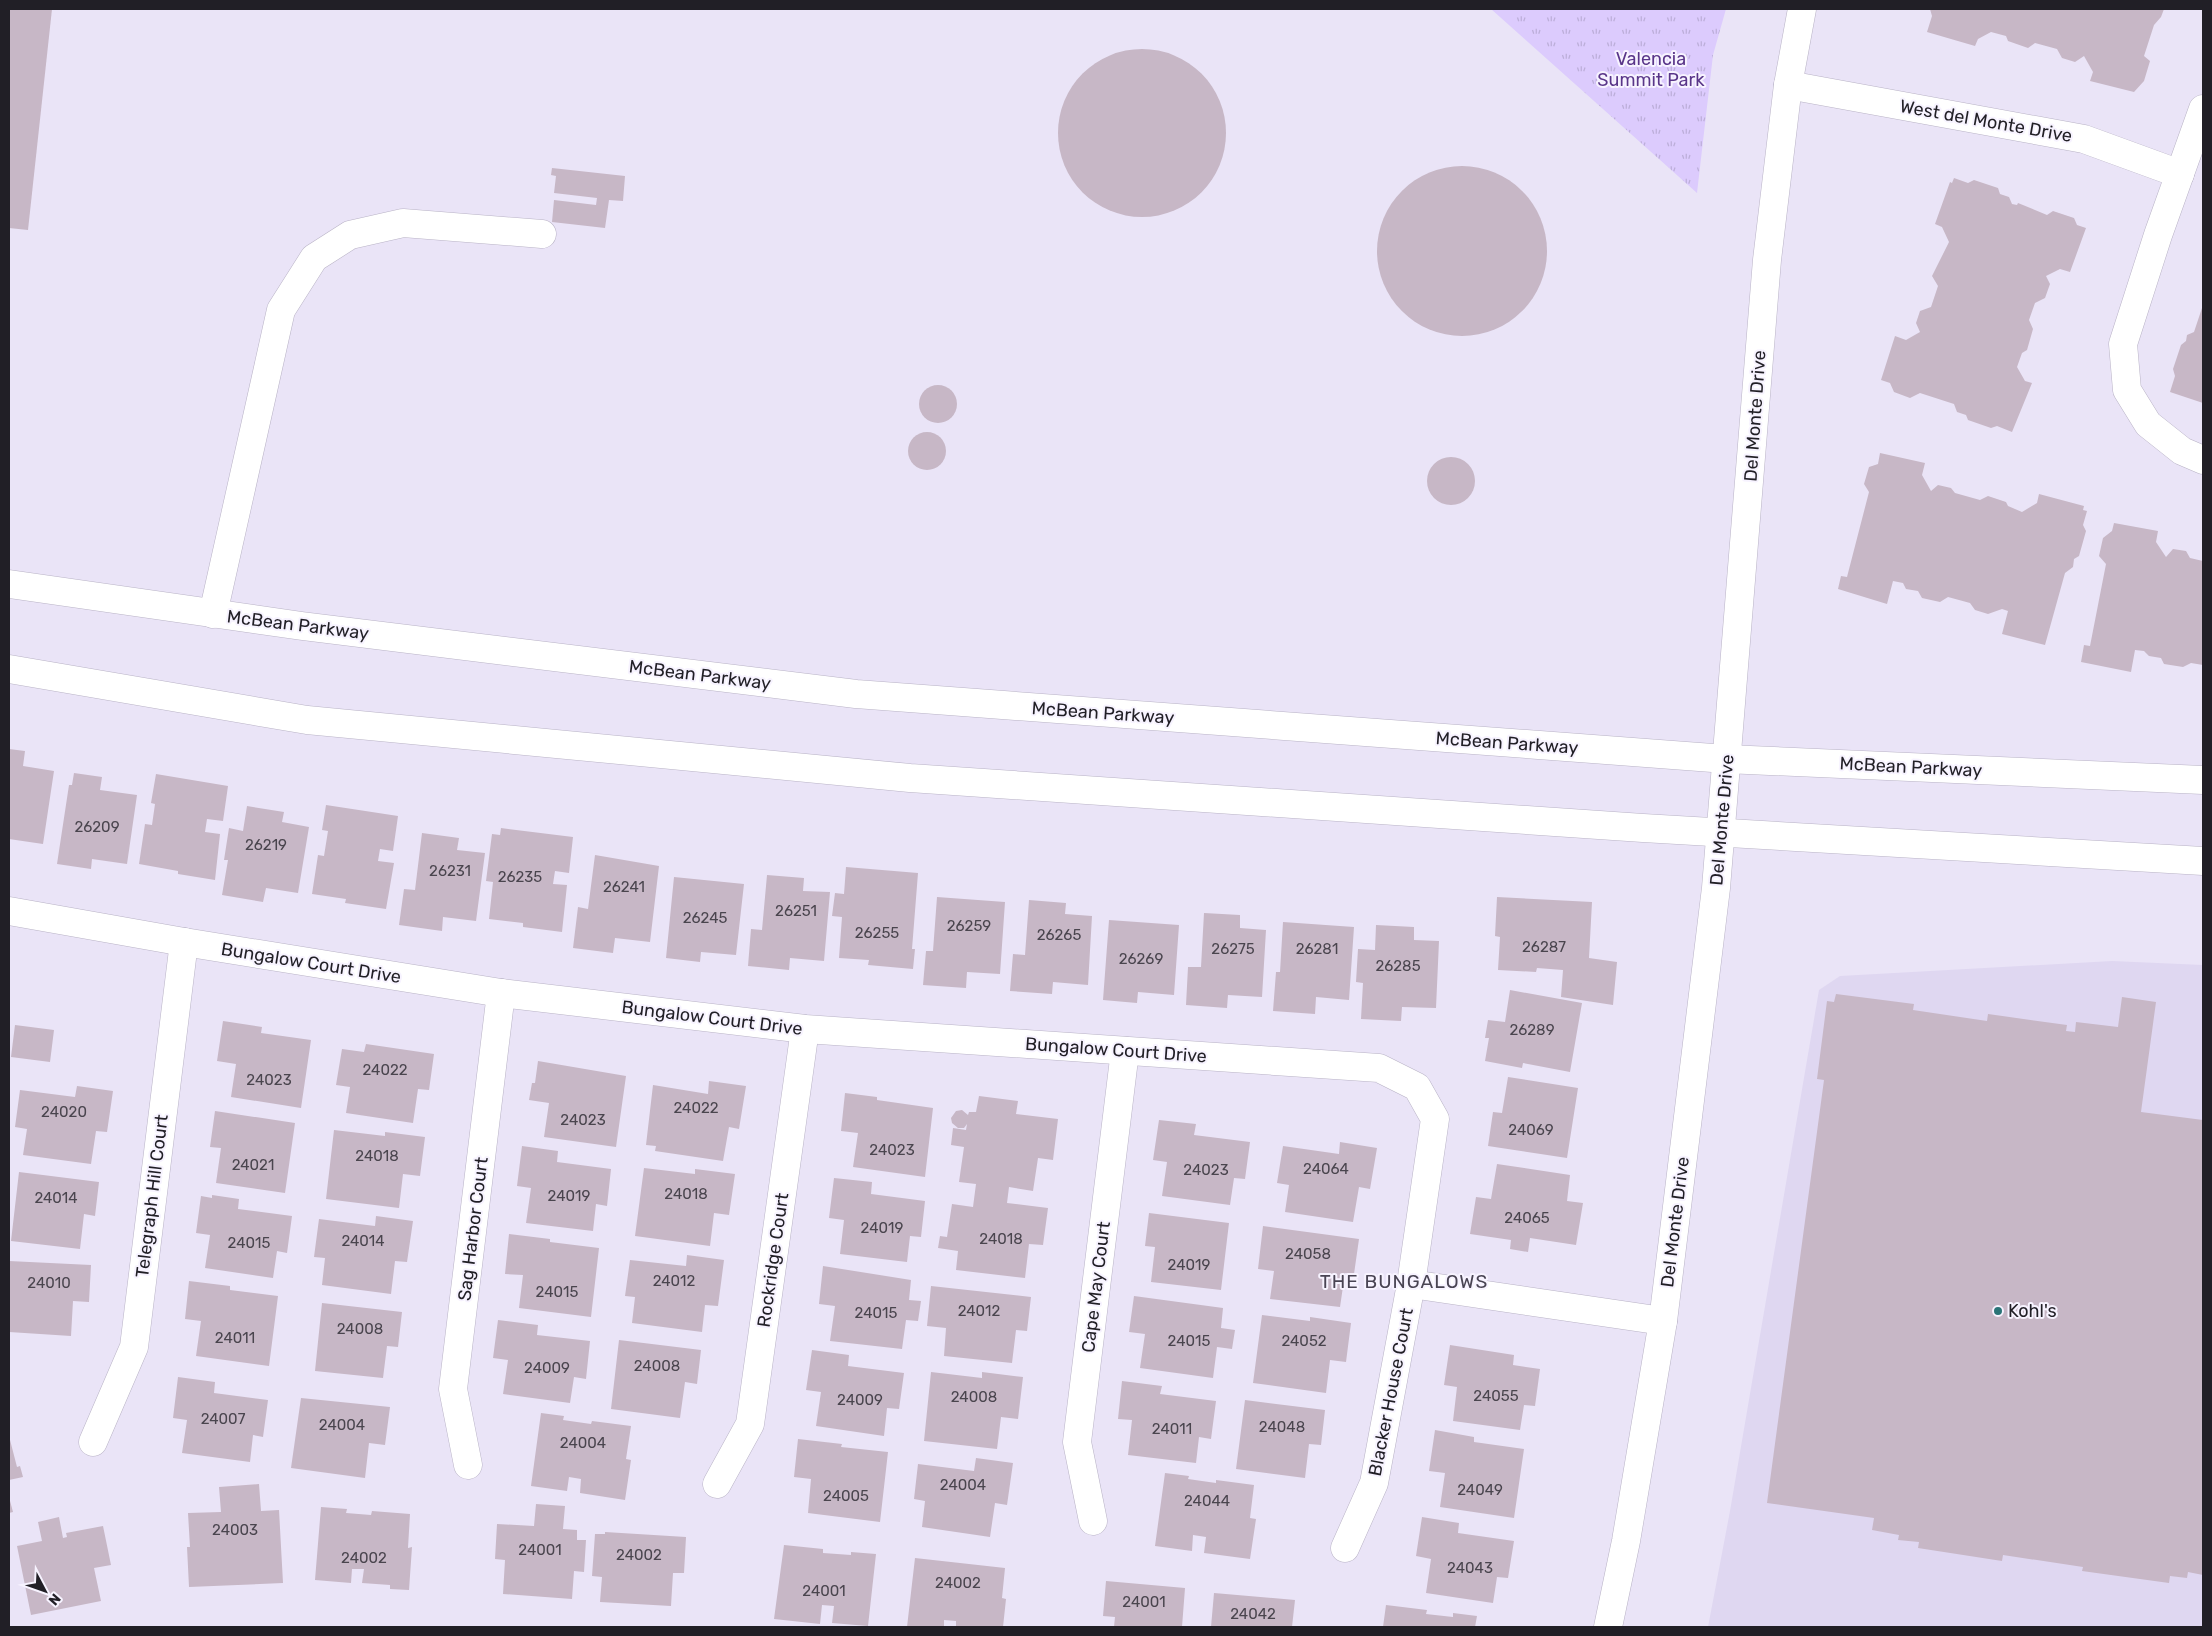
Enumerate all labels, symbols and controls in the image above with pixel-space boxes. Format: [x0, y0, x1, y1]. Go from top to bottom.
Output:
park label: Valencia Summit Park [1597, 48, 1705, 91]
street label: West del Monte Drive [1898, 95, 2074, 147]
street label: Del Monte Drive [1739, 350, 1771, 482]
street label: McBean Parkway [226, 605, 370, 645]
street label: McBean Parkway [628, 655, 772, 695]
street label: McBean Parkway [1031, 697, 1175, 729]
street label: McBean Parkway [1435, 727, 1579, 759]
street label: McBean Parkway [1839, 752, 1983, 782]
street label: Del Monte Drive [1705, 754, 1739, 886]
house number: 26209 [74, 818, 120, 836]
house number: 26219 [245, 836, 287, 854]
house number: 26231 [429, 862, 471, 880]
house number: 26235 [498, 868, 542, 886]
house number: 26241 [603, 878, 645, 896]
house number: 26251 [775, 902, 817, 920]
house number: 26245 [683, 909, 727, 927]
house number: 26259 [947, 917, 991, 935]
house number: 26255 [855, 924, 899, 942]
house number: 26265 [1037, 926, 1081, 944]
street label: Bungalow Court Drive [219, 938, 403, 988]
house number: 26287 [1522, 938, 1566, 956]
house number: 26275 [1211, 940, 1255, 958]
house number: 26281 [1296, 940, 1338, 958]
house number: 26269 [1119, 950, 1163, 968]
house number: 26285 [1375, 957, 1421, 975]
street label: Bungalow Court Drive [620, 996, 804, 1040]
house number: 26289 [1509, 1021, 1555, 1039]
street label: Bungalow Court Drive [1024, 1033, 1208, 1067]
house number: 24022 [362, 1061, 408, 1079]
house number: 24023 [246, 1071, 292, 1089]
house number: 24022 [673, 1099, 719, 1117]
house number: 24020 [41, 1103, 87, 1121]
house number: 24023 [560, 1111, 606, 1129]
street label: Telegraph Hill Court [131, 1113, 173, 1279]
house number: 24069 [1508, 1121, 1554, 1139]
house number: 24023 [869, 1141, 915, 1159]
house number: 24018 [355, 1147, 399, 1165]
street label: Del Monte Drive [1656, 1155, 1694, 1289]
house number: 24021 [232, 1156, 274, 1174]
street label: Sag Harbor Court [453, 1156, 493, 1302]
house number: 24064 [1303, 1160, 1349, 1178]
house number: 24023 [1183, 1161, 1229, 1179]
house number: 24018 [664, 1185, 708, 1203]
house number: 24019 [548, 1187, 591, 1205]
house number: 24014 [34, 1189, 78, 1207]
street label: Rockridge Court [753, 1191, 793, 1329]
house number: 24065 [1504, 1209, 1550, 1227]
house number: 24019 [861, 1219, 904, 1237]
street label: Cape May Court [1077, 1220, 1115, 1354]
house number: 24018 [979, 1230, 1023, 1248]
house number: 24014 [341, 1232, 385, 1250]
house number: 24015 [228, 1234, 270, 1252]
house number: 24058 [1285, 1245, 1331, 1263]
house number: 24019 [1168, 1256, 1211, 1274]
district label: THE BUNGALOWS [1320, 1270, 1488, 1293]
house number: 24012 [653, 1272, 696, 1290]
house number: 24010 [27, 1274, 71, 1292]
house number: 24015 [536, 1283, 578, 1301]
place label: Kohl's [2008, 1300, 2057, 1322]
house number: 24012 [958, 1302, 1001, 1320]
house number: 24015 [855, 1304, 897, 1322]
marker: Kohl's [1992, 1305, 2004, 1317]
street label: Blacker House Court [1364, 1306, 1418, 1478]
house number: 24008 [337, 1320, 383, 1338]
house number: 24011 [215, 1329, 255, 1347]
house number: 24015 [1168, 1332, 1210, 1350]
house number: 24052 [1281, 1332, 1327, 1350]
house number: 24008 [634, 1357, 680, 1375]
house number: 24009 [524, 1359, 570, 1377]
house number: 24055 [1473, 1387, 1519, 1405]
house number: 24008 [951, 1388, 997, 1406]
house number: 24009 [837, 1391, 883, 1409]
house number: 24007 [201, 1410, 246, 1428]
house number: 24004 [319, 1416, 365, 1434]
house number: 24048 [1259, 1418, 1305, 1436]
house number: 24011 [1152, 1420, 1192, 1438]
house number: 24004 [560, 1434, 606, 1452]
house number: 24004 [940, 1476, 986, 1494]
house number: 24049 [1457, 1481, 1503, 1499]
house number: 24005 [823, 1487, 869, 1505]
house number: 24044 [1184, 1492, 1230, 1510]
house number: 24003 [212, 1521, 258, 1539]
house number: 24001 [518, 1541, 562, 1559]
house number: 24002 [616, 1546, 662, 1564]
house number: 24002 [341, 1549, 387, 1567]
house number: 24043 [1447, 1559, 1493, 1577]
north arrow [20, 1566, 70, 1616]
house number: 24002 [935, 1574, 981, 1592]
house number: 24001 [802, 1582, 846, 1600]
text: N [45, 1590, 64, 1609]
house number: 24001 [1122, 1593, 1166, 1611]
house number: 24042 [1230, 1605, 1276, 1623]

